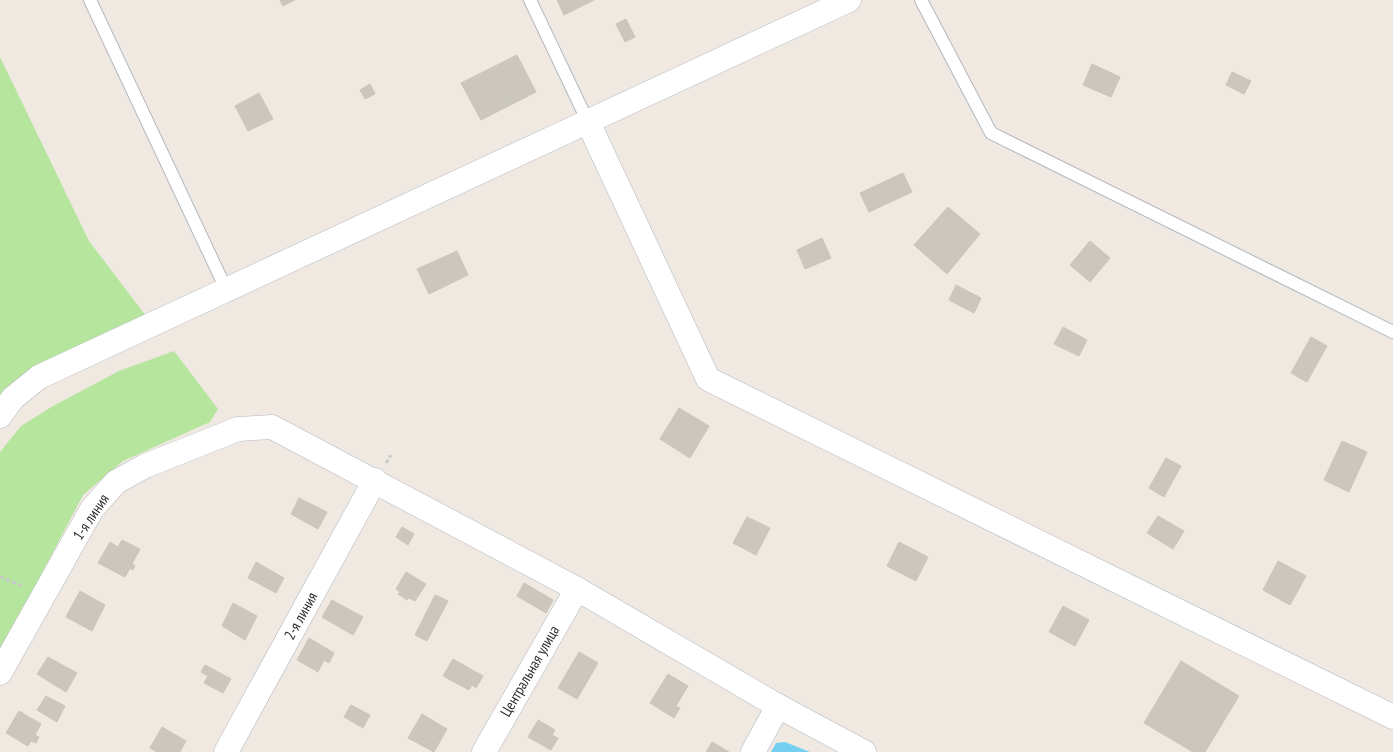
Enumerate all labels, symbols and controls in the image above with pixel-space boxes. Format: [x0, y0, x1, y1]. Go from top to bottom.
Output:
street label: 1-я линия [68, 490, 113, 543]
street label: 2-я линия [280, 588, 321, 643]
street label: Центральная улица [496, 622, 563, 720]

